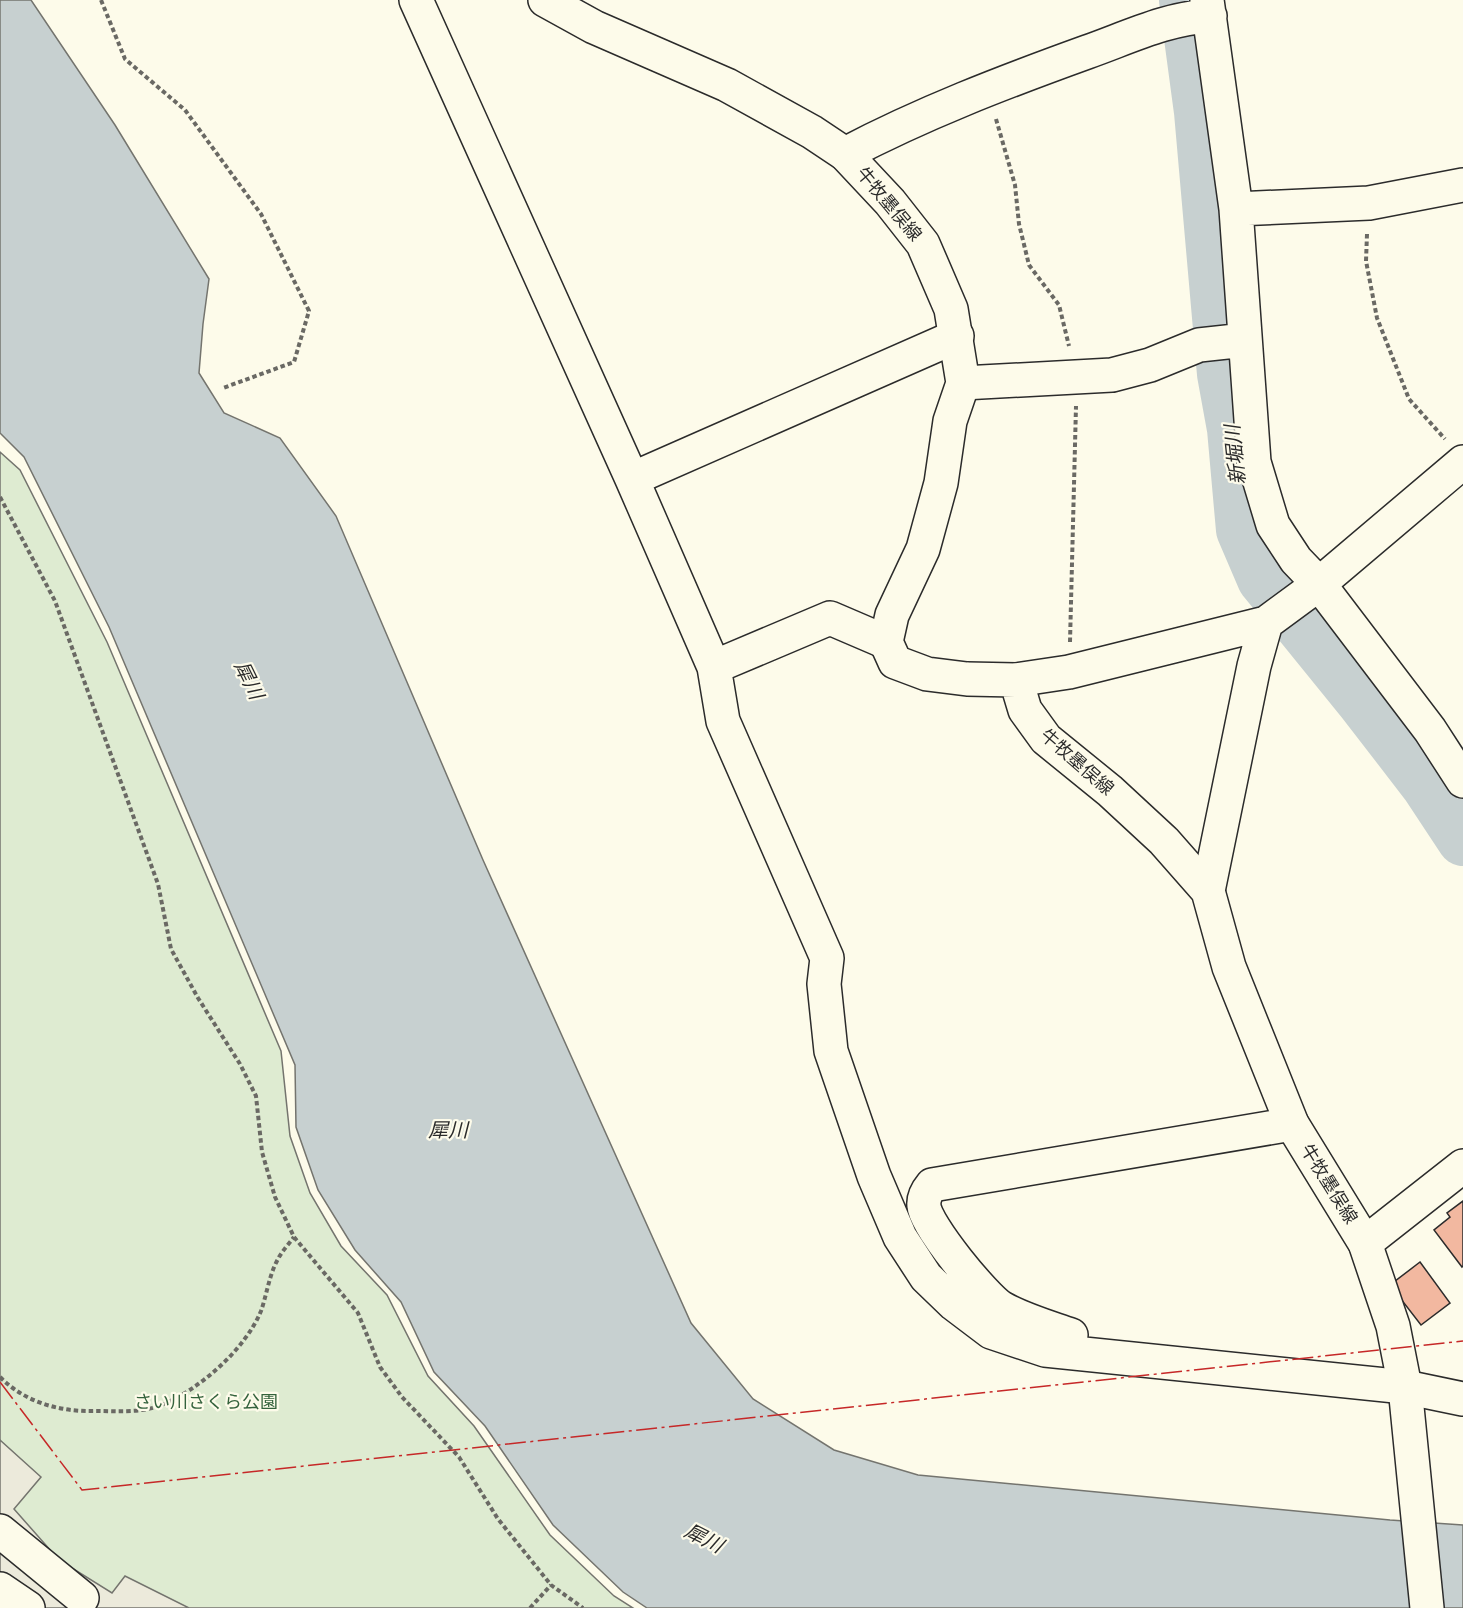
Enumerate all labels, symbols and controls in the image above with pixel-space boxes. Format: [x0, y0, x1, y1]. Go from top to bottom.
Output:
street label: 牛牧墨俣線 [852, 163, 926, 245]
water label: 新堀川 [1222, 422, 1249, 486]
water label: 犀川 [230, 658, 267, 705]
street label: 牛牧墨俣線 [1036, 725, 1118, 799]
water label: 犀川 [428, 1121, 470, 1141]
street label: 牛牧墨俣線 [1297, 1141, 1361, 1227]
park label: さい川さくら公園 [134, 1393, 278, 1412]
water label: 犀川 [681, 1521, 728, 1558]

